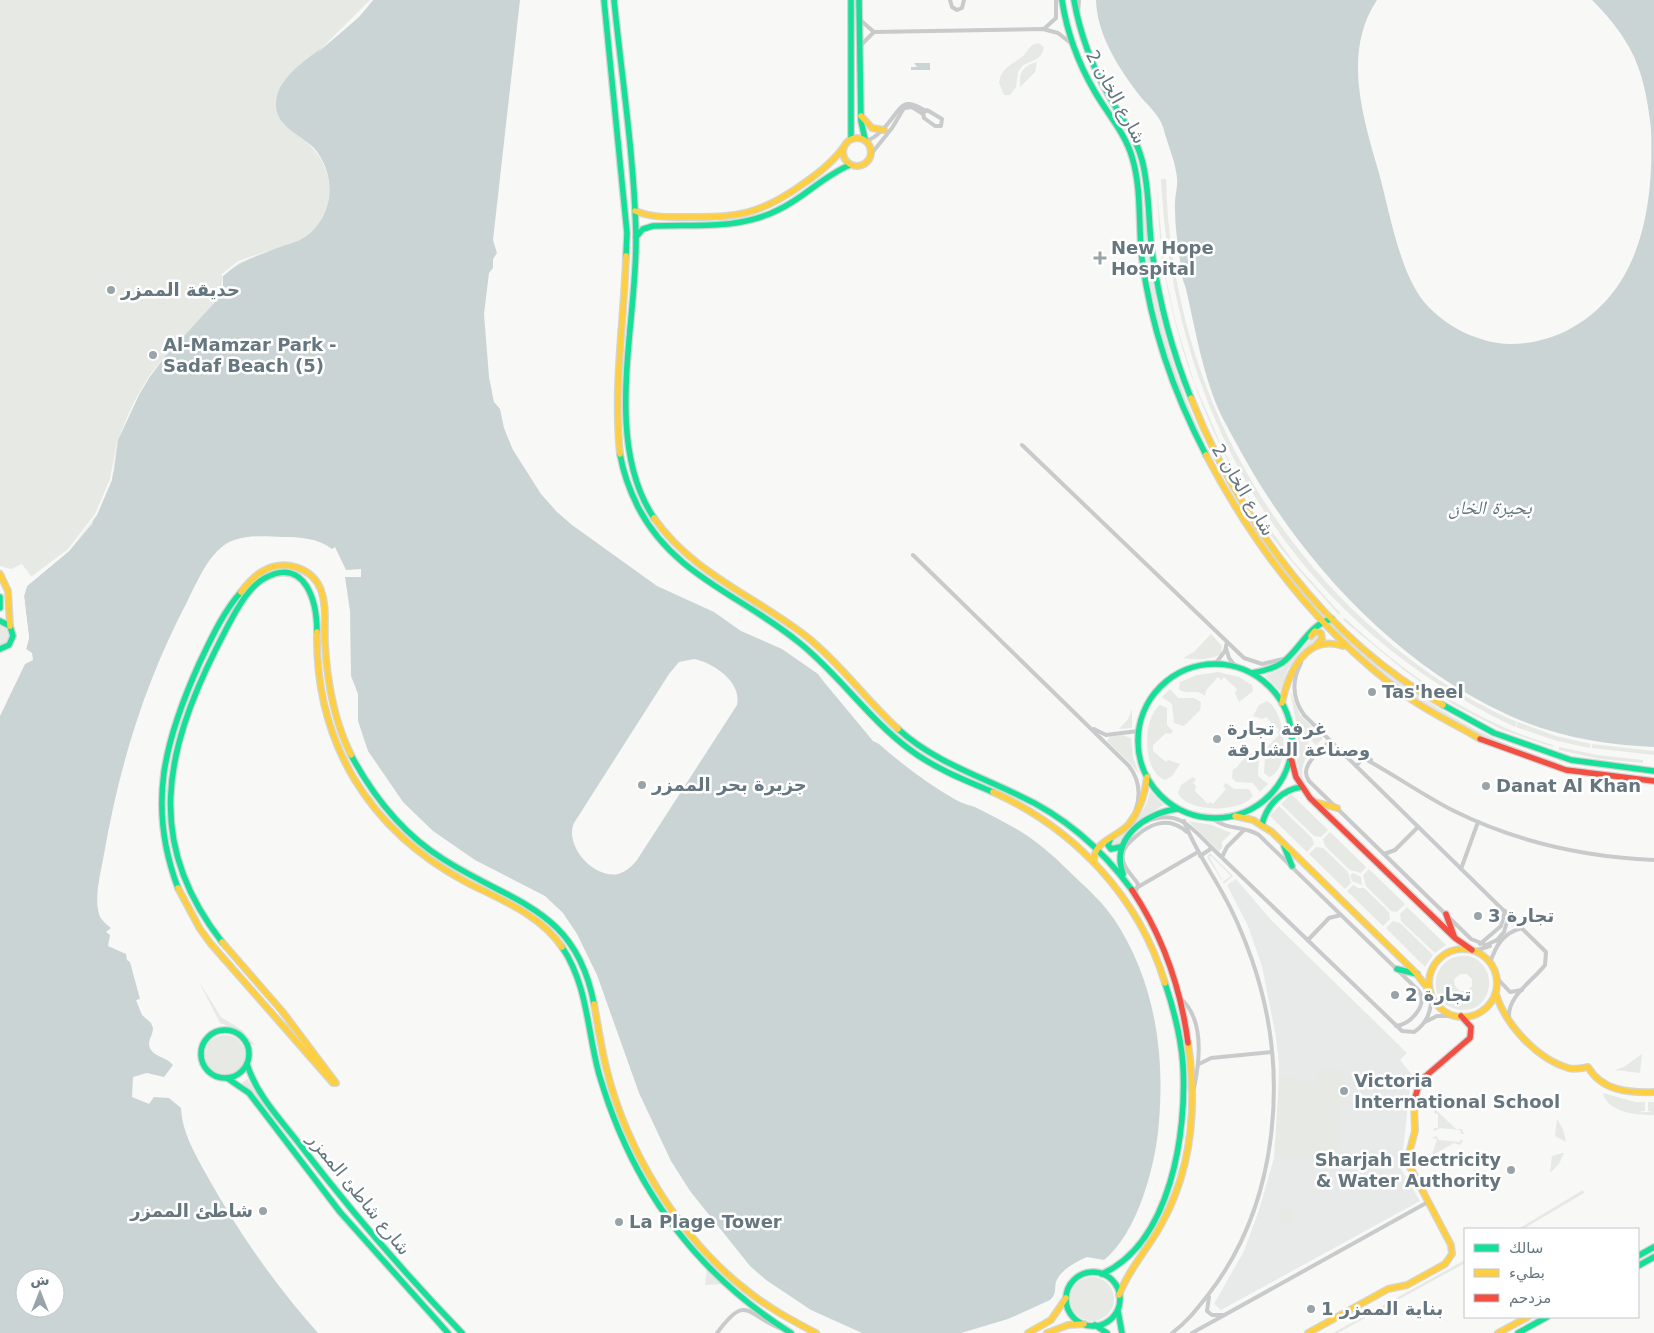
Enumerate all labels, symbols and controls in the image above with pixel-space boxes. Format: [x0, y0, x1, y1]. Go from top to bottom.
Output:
street label: شارع الخان 2 [1081, 46, 1151, 148]
place label: New Hope Hospital [1111, 237, 1214, 279]
marker: New Hope Hospital [1093, 251, 1107, 265]
place label: حديقة الممزر [120, 279, 240, 301]
marker: حديقة الممزر [105, 284, 117, 296]
place label: Al-Mamzar Park - Sadaf Beach (5) [163, 334, 337, 376]
marker: Al-Mamzar Park - Sadaf Beach (5) [147, 349, 159, 361]
street label: شارع الخان 2 [1207, 440, 1279, 540]
water label: بحيرة الخان [1448, 496, 1532, 519]
place label: Tas'heel [1382, 681, 1464, 702]
marker: Tas'heel [1366, 686, 1378, 698]
place label: غرفة تجارة وصناعة الشارقة [1227, 718, 1370, 761]
marker: غرفة تجارة وصناعة الشارقة [1211, 733, 1223, 745]
place label: جزيرة بحر الممزر [651, 774, 807, 796]
place label: Danat Al Khan [1496, 775, 1641, 796]
marker: جزيرة بحر الممزر [636, 779, 648, 791]
marker: Danat Al Khan [1480, 780, 1492, 792]
place label: تجارة 3 [1488, 905, 1554, 926]
marker: تجارة 3 [1472, 910, 1484, 922]
place label: تجارة 2 [1405, 984, 1471, 1005]
marker: تجارة 2 [1389, 989, 1401, 1001]
place label: Victoria International School [1354, 1070, 1560, 1112]
marker: Victoria International School [1338, 1085, 1350, 1097]
street label: شارع شاطئ الممزر [302, 1128, 415, 1260]
place label: Sharjah Electricity & Water Authority [1315, 1149, 1501, 1191]
marker: Sharjah Electricity & Water Authority [1505, 1164, 1517, 1176]
place label: شاطئ الممزر [129, 1200, 253, 1222]
marker: شاطئ الممزر [257, 1205, 269, 1217]
place label: La Plage Tower [629, 1211, 782, 1232]
marker: La Plage Tower [613, 1216, 625, 1228]
legend [1464, 1228, 1639, 1318]
text: سالك [1509, 1239, 1543, 1257]
text: بطيء [1509, 1264, 1545, 1283]
north arrow [15, 1268, 65, 1318]
text: ش [30, 1272, 50, 1288]
text: مزدحم [1509, 1289, 1551, 1307]
place label: بناية الممزر 1 [1321, 1298, 1443, 1320]
marker: بناية الممزر 1 [1305, 1303, 1317, 1315]

